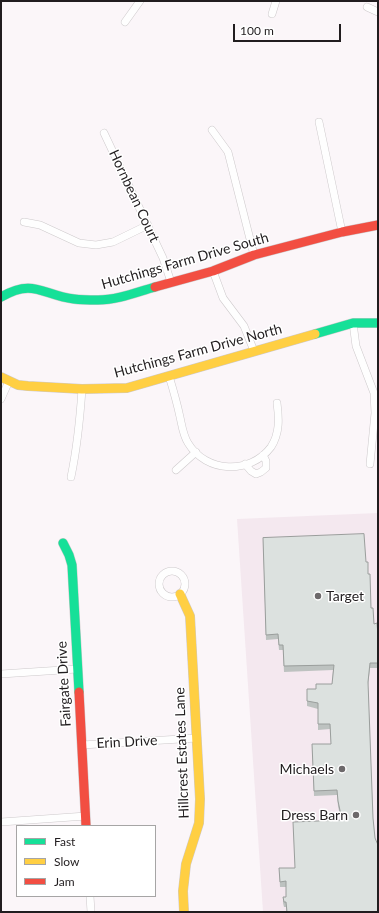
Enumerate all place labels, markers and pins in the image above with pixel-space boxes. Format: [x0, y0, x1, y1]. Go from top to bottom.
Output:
place label: Target [326, 588, 364, 604]
marker: Target [313, 591, 323, 601]
place label: Michaels [280, 761, 334, 777]
marker: Michaels [337, 764, 347, 774]
place label: Dress Barn [281, 807, 348, 823]
marker: Dress Barn [351, 810, 361, 820]

